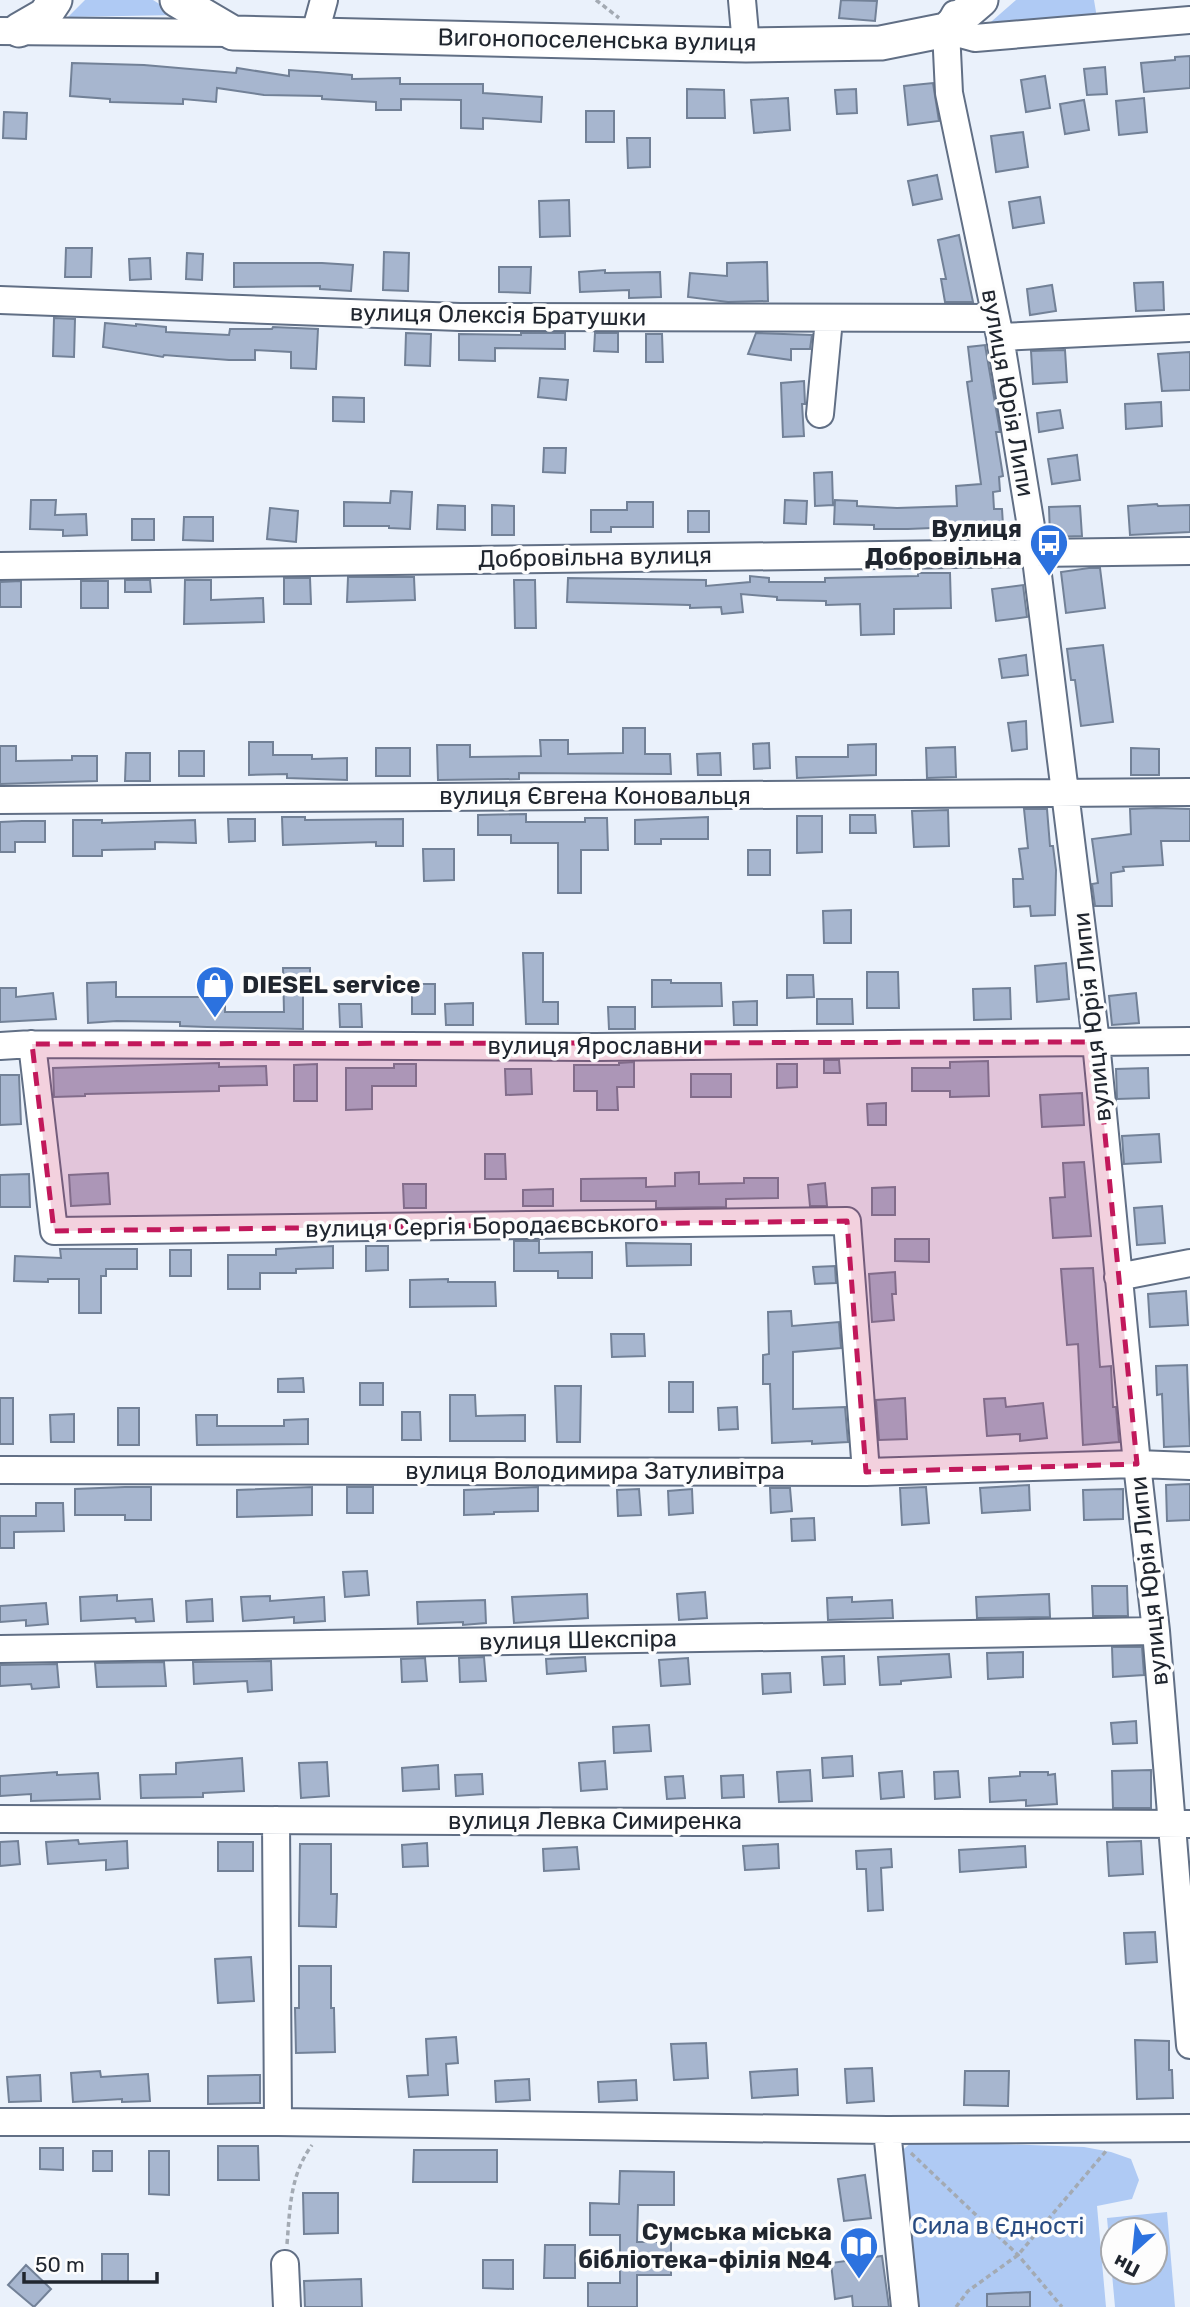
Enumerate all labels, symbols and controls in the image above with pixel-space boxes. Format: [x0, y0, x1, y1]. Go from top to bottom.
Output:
street label: Вигонопоселенська вулиця [437, 23, 757, 57]
street label: вулиця Юрія Липи [976, 287, 1040, 499]
street label: вулиця Олексія Братушки [350, 298, 646, 332]
place label: Вулиця Добровільна [865, 515, 1022, 571]
bus stop icon: Вулиця Добровільна [1028, 522, 1070, 577]
street label: Добровільна вулиця [478, 541, 712, 573]
street label: вулиця Євгена Коновальця [439, 782, 751, 810]
street label: вулиця Юрія Липи [1067, 911, 1117, 1123]
shop icon: DIESEL service [194, 964, 236, 1019]
place label: DIESEL service [242, 971, 420, 999]
street label: вулиця Ярославни [487, 1032, 703, 1060]
street label: вулиця Сергія Бородаєвського [305, 1209, 659, 1243]
street label: вулиця Володимира Затуливітра [405, 1457, 785, 1485]
street label: вулиця Юрія Липи [1124, 1475, 1174, 1687]
street label: вулиця Шекспіра [479, 1624, 677, 1656]
street label: вулиця Левка Симиренка [448, 1807, 742, 1835]
park label: Сила в Єдності [912, 2212, 1084, 2240]
north arrow [1099, 2216, 1169, 2286]
place label: Сумська міська бібліотека-філія №4 [578, 2218, 832, 2274]
library icon: Сумська міська бібліотека-філія №4 [838, 2225, 880, 2280]
scale bar [24, 2240, 158, 2284]
text: Пн [1110, 2249, 1143, 2282]
text: 50 m [35, 2252, 85, 2277]

